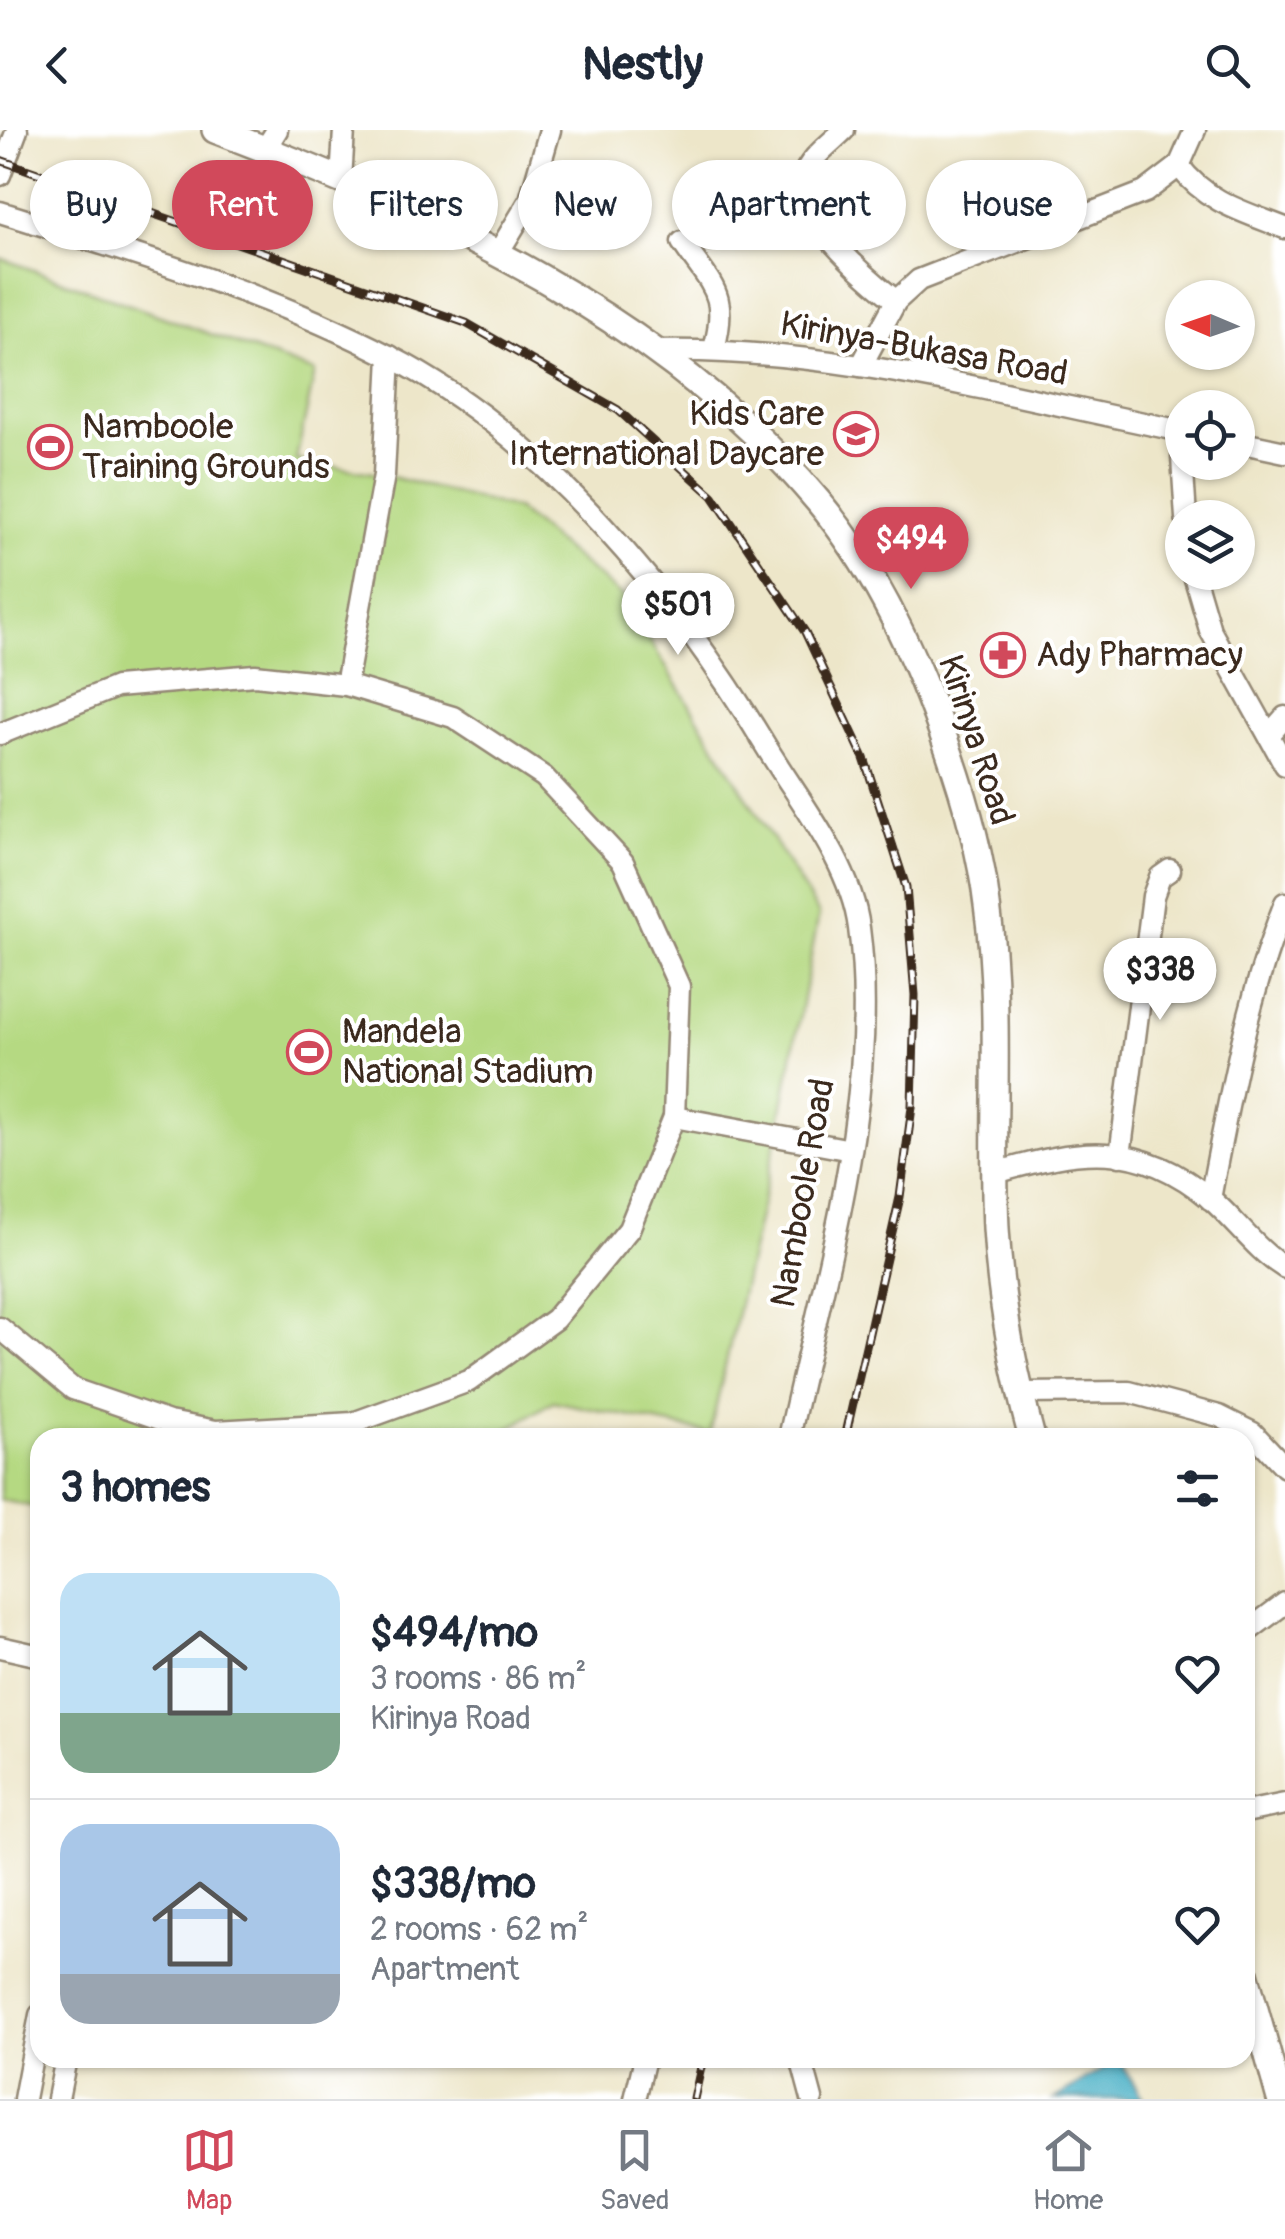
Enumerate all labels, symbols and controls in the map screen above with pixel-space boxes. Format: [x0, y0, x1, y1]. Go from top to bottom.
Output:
text: Nestly [582, 37, 703, 93]
icon: back [30, 38, 85, 93]
icon: search [1200, 38, 1255, 93]
chip: Buy [30, 160, 152, 250]
chip: Rent [172, 160, 313, 250]
chip: Filters [333, 160, 498, 250]
chip: New [518, 160, 652, 250]
chip: Apartment [672, 160, 906, 250]
chip: House [926, 160, 1087, 250]
north arrow [1165, 280, 1255, 370]
map controls [1165, 280, 1255, 590]
street label: Kirinya-Bukasa Road [777, 302, 1071, 396]
button: locate [1165, 390, 1255, 480]
place label: Kids Care International Daycare [509, 392, 824, 476]
place label: Namboole Training Grounds [82, 405, 330, 489]
school or university icon: Kids Care International Daycare [833, 411, 879, 457]
sports icon: Namboole Training Grounds [27, 424, 73, 470]
button: layers [1165, 500, 1255, 590]
pin: $494 [852, 507, 970, 592]
text: $494 [876, 519, 946, 559]
pin: $501 [619, 573, 737, 658]
text: $501 [643, 585, 713, 625]
pharmacy icon: Ady Pharmacy [980, 632, 1026, 678]
place label: Ady Pharmacy [1036, 633, 1243, 677]
street label: Kirinya Road [928, 649, 1024, 831]
pin: $338 [1101, 938, 1219, 1023]
text: $338 [1125, 950, 1195, 990]
place label: Mandela National Stadium [342, 1010, 593, 1094]
sports icon: Mandela National Stadium [286, 1029, 332, 1075]
street label: Namboole Road [761, 1075, 845, 1311]
icon: filters [1170, 1461, 1225, 1516]
text: 3 homes [60, 1462, 210, 1514]
text: $494/mo [370, 1607, 538, 1659]
icon: home [140, 1613, 260, 1733]
icon: heart [1170, 1646, 1225, 1701]
text: 3 rooms · 86 m² [370, 1659, 587, 1699]
text: Kirinya Road [370, 1699, 531, 1739]
text: $338/mo [370, 1858, 536, 1910]
icon: home [140, 1864, 260, 1984]
icon: heart [1170, 1897, 1225, 1952]
text: 2 rooms · 62 m² [370, 1910, 588, 1950]
text: Apartment [370, 1950, 519, 1990]
tab: Map [182, 2123, 237, 2218]
tab: Saved [600, 2123, 669, 2218]
tab: Home [1033, 2123, 1103, 2218]

